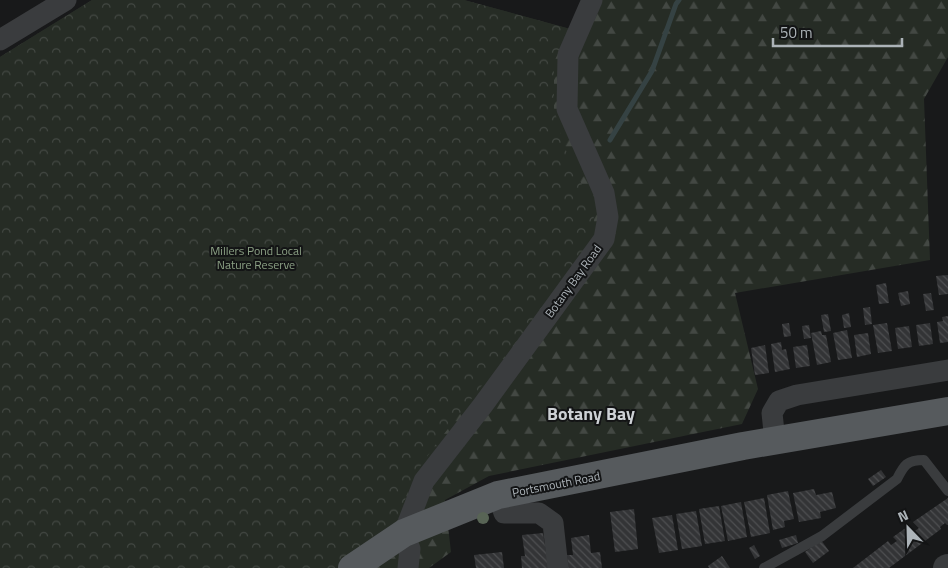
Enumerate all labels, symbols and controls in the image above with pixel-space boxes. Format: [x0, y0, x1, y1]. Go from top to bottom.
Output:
scale bar [773, 15, 902, 47]
text: 50 m [780, 21, 813, 44]
street label: Botany Bay Road [540, 240, 606, 322]
park label: Millers Pond Local Nature Reserve [210, 241, 302, 274]
district label: Botany Bay [547, 400, 635, 427]
street label: Portsmouth Road [510, 466, 602, 502]
north arrow [883, 503, 933, 553]
text: N [894, 504, 911, 527]

